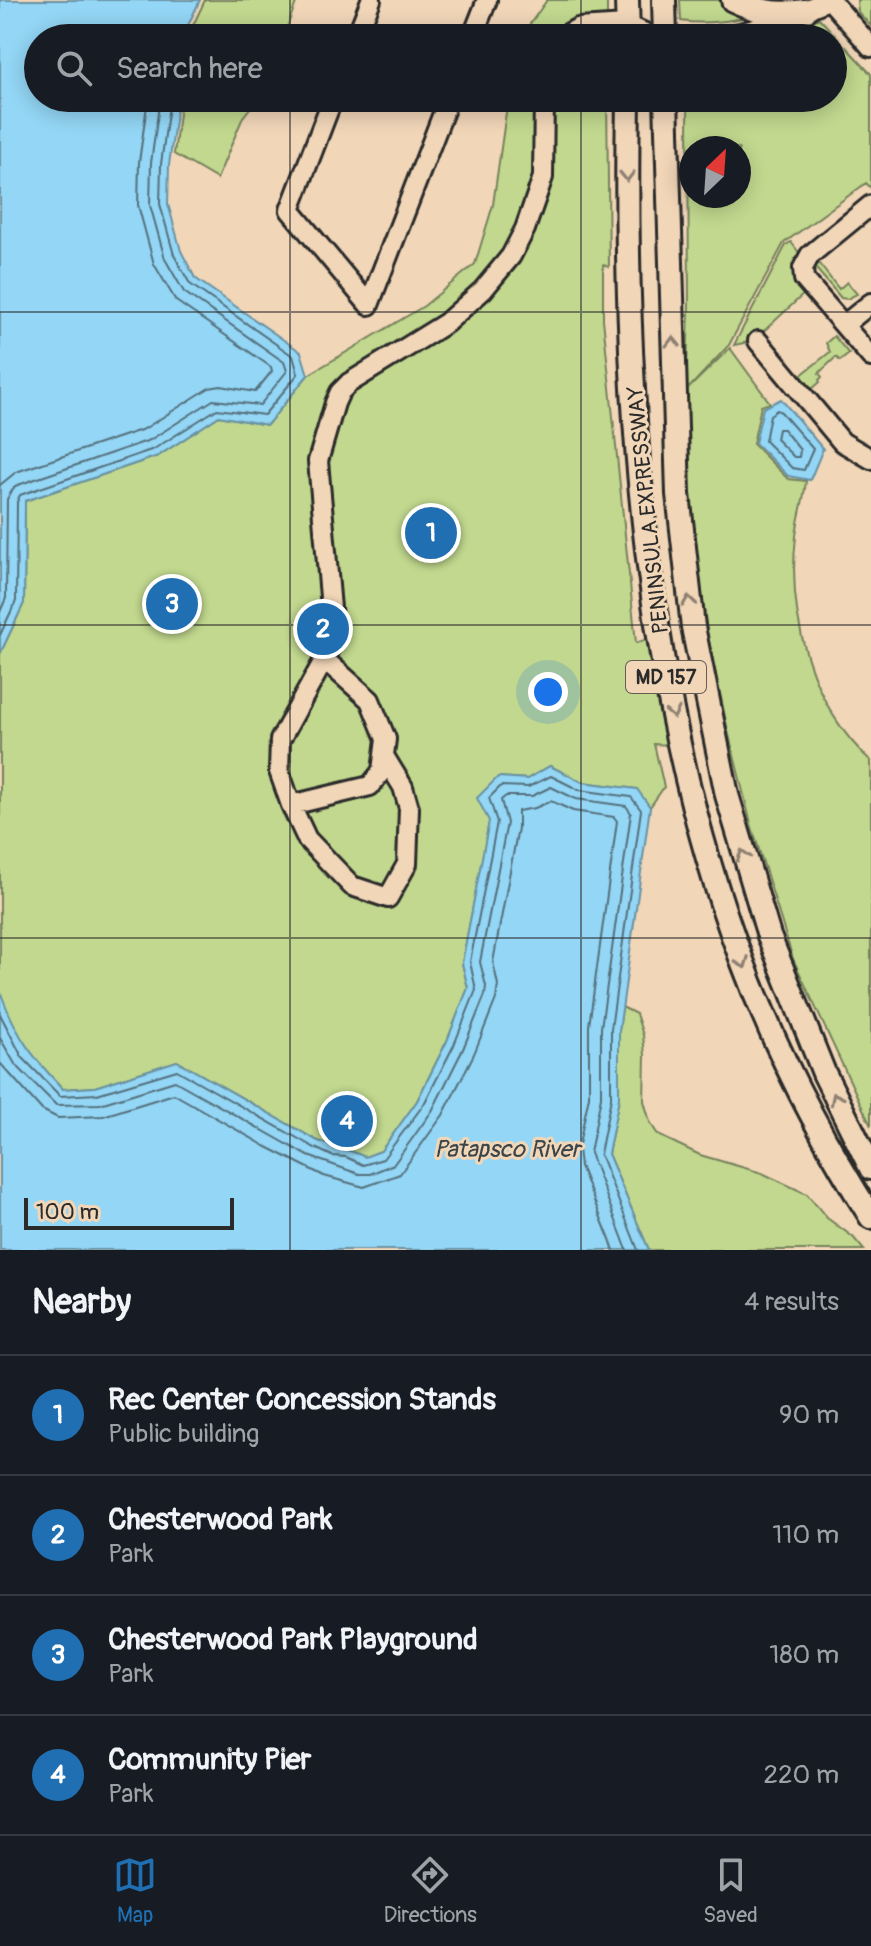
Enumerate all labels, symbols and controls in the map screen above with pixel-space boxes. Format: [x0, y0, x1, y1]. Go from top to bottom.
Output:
search box [24, 24, 847, 112]
icon: search [52, 46, 96, 90]
text: Search here [116, 50, 263, 87]
north arrow [679, 136, 751, 208]
one-way arrow [619, 170, 636, 183]
one-way arrow [665, 335, 682, 348]
street label: PENINSULA EXPRESSWAY [621, 384, 675, 635]
pin: 1 [405, 503, 457, 563]
pin: 3 [146, 574, 198, 634]
one-way arrow [681, 594, 698, 607]
pin: 2 [297, 599, 349, 659]
road number: MD 157 [626, 661, 706, 693]
your location [528, 672, 568, 712]
one-way arrow [664, 706, 681, 719]
one-way arrow [737, 849, 753, 863]
one-way arrow [733, 955, 750, 969]
pin: 4 [321, 1091, 373, 1151]
one-way arrow [830, 1092, 846, 1106]
water label: Patapsco River [434, 1135, 583, 1164]
scale bar [24, 1194, 234, 1230]
text: 100 m [36, 1198, 99, 1226]
text: Nearby [32, 1281, 131, 1324]
text: 4 results [744, 1286, 839, 1318]
text: Rec Center Concession Stands [108, 1381, 496, 1418]
text: 1 [53, 1399, 63, 1431]
text: 90 m [779, 1399, 839, 1431]
text: Public building [108, 1418, 259, 1450]
text: Chesterwood Park [108, 1501, 333, 1538]
text: 2 [51, 1519, 65, 1551]
text: 110 m [772, 1519, 839, 1551]
text: Park [108, 1538, 154, 1570]
text: Chesterwood Park Playground [108, 1621, 478, 1658]
text: 3 [51, 1639, 65, 1671]
text: 180 m [769, 1639, 839, 1671]
text: Park [108, 1658, 154, 1690]
text: Community Pier [108, 1741, 311, 1778]
text: 4 [50, 1759, 66, 1791]
text: 220 m [763, 1759, 839, 1791]
text: Park [108, 1778, 154, 1810]
tab: Map [113, 1853, 157, 1929]
tab: Directions [384, 1853, 477, 1929]
tab: Saved [703, 1853, 758, 1929]

